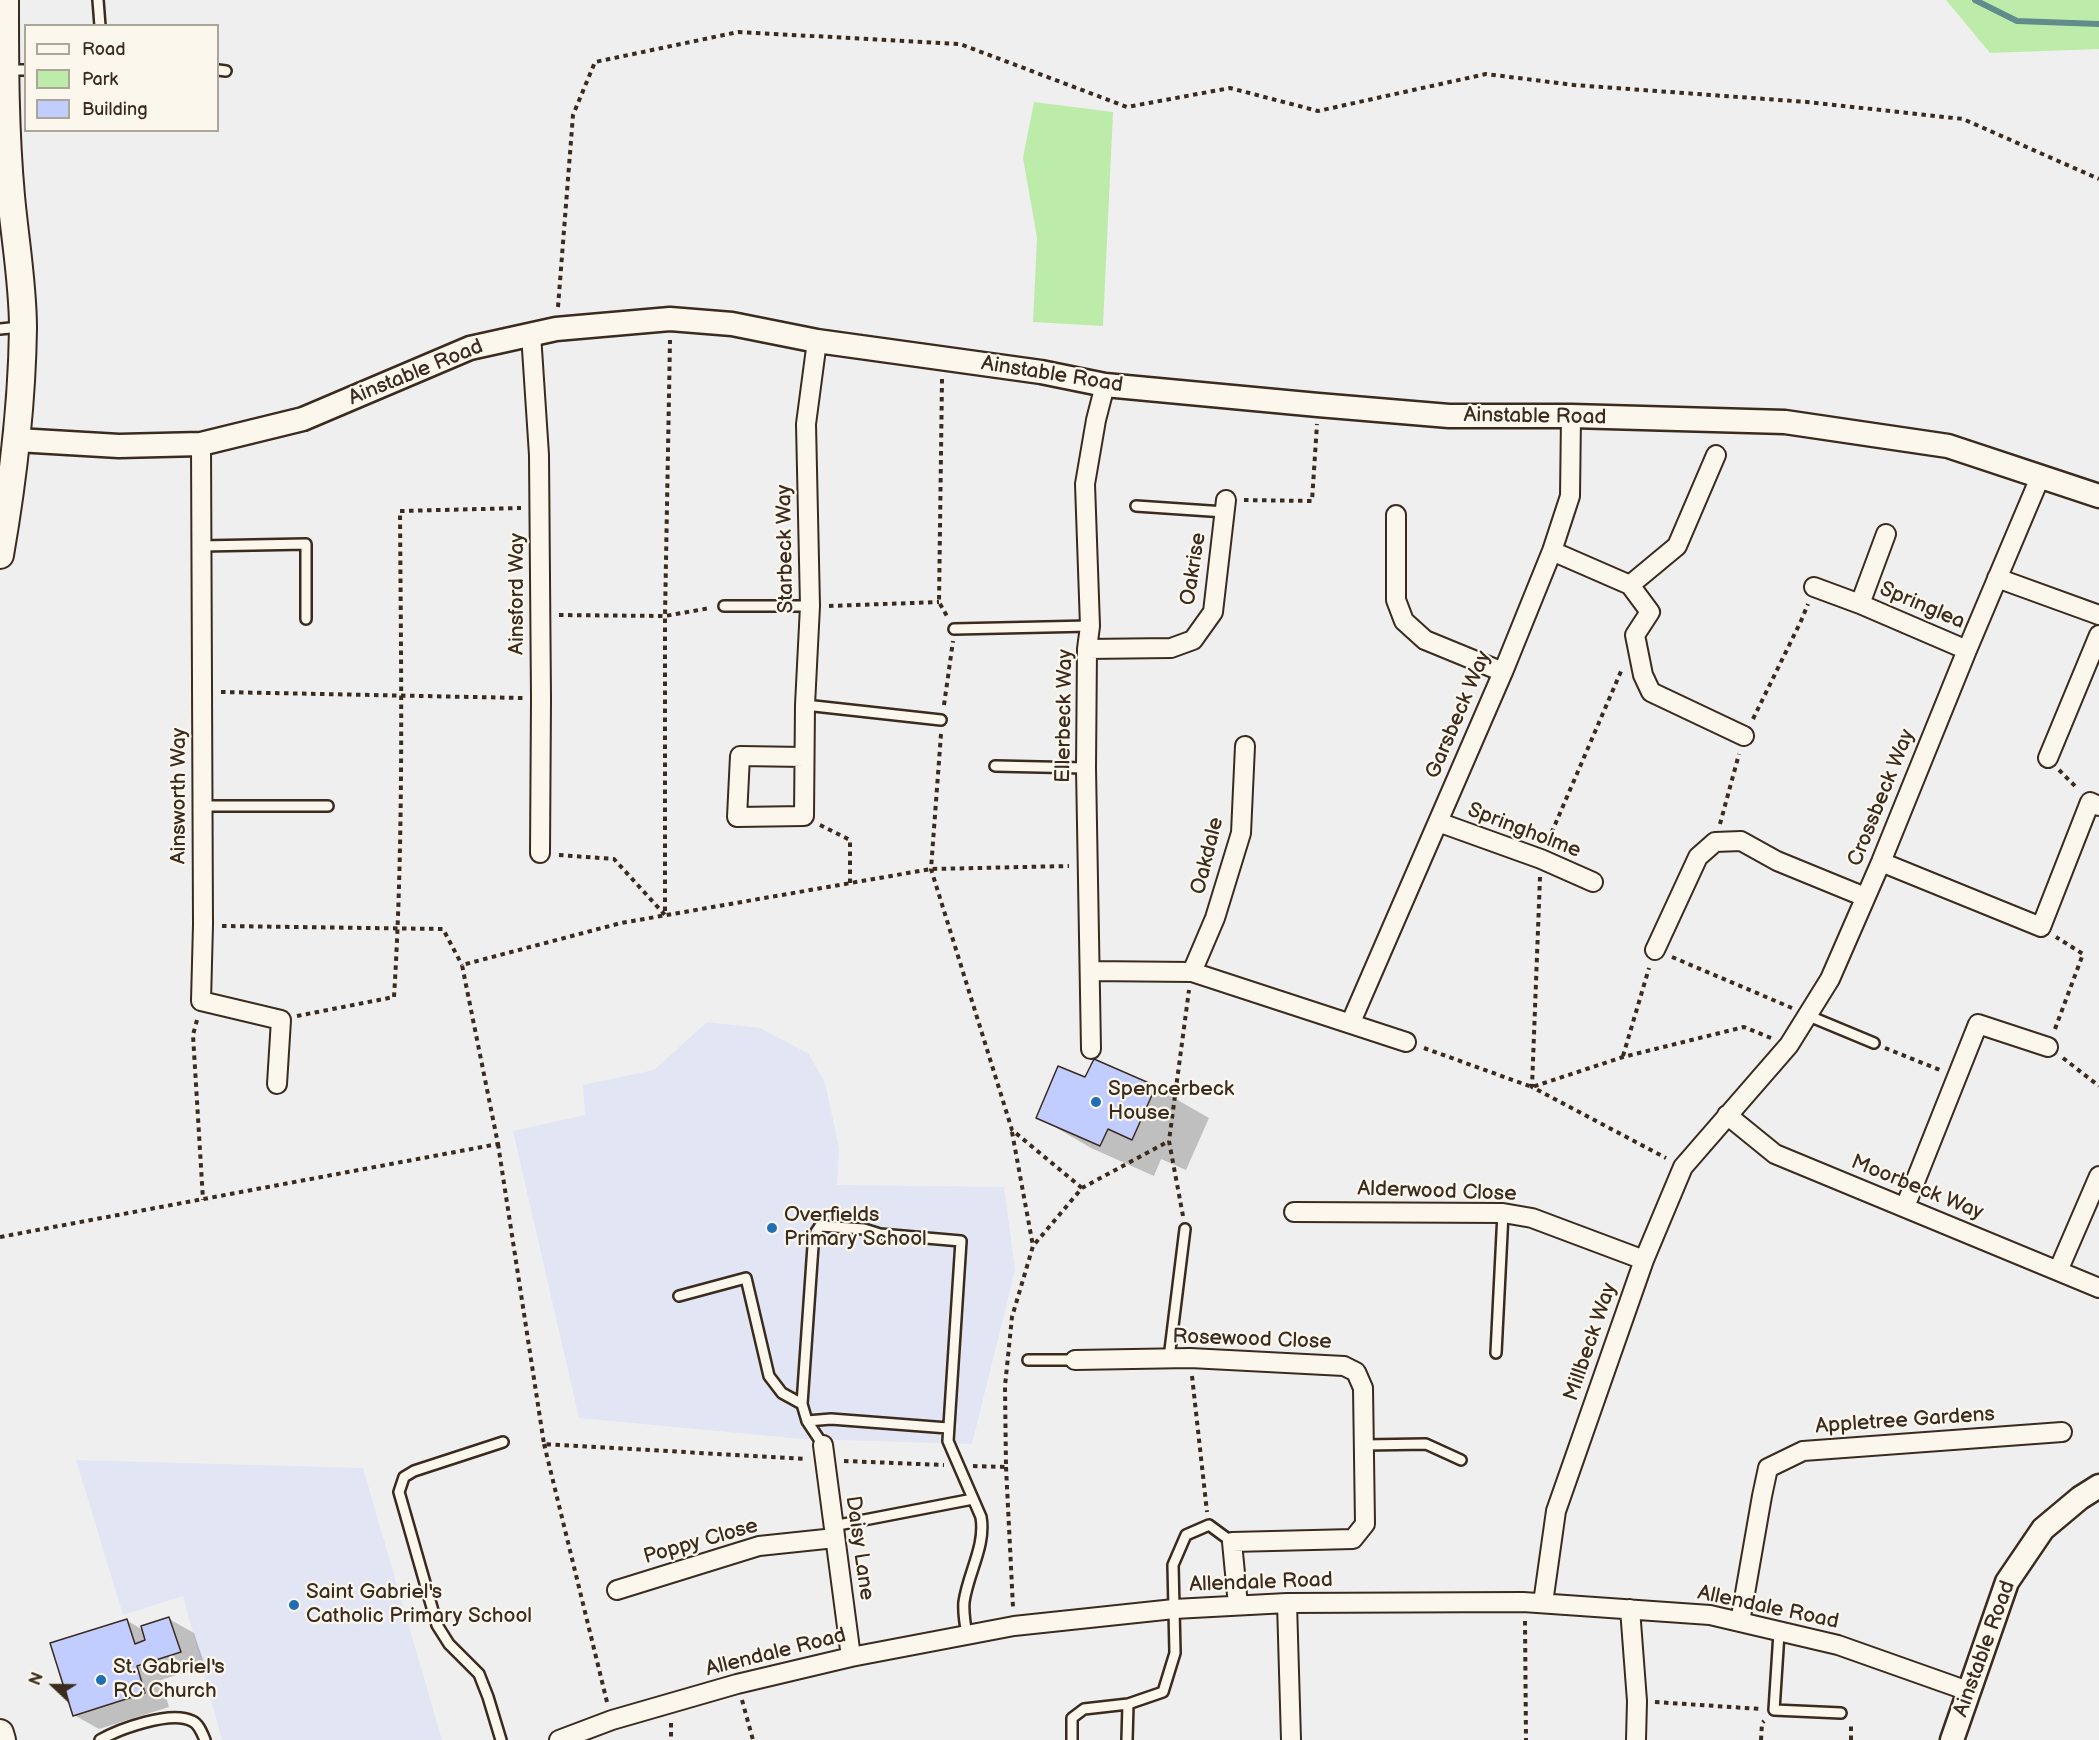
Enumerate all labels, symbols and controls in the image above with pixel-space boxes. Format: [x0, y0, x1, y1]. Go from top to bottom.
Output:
legend [24, 24, 219, 132]
text: Road [82, 39, 126, 60]
text: Park [82, 69, 118, 90]
text: Building [82, 99, 148, 120]
street label: Ainstable Road [345, 335, 487, 411]
street label: Ainstable Road [979, 351, 1125, 399]
street label: Ainstable Road [1463, 403, 1607, 431]
street label: Starbeck Way [772, 484, 800, 614]
street label: Oakrise [1176, 531, 1212, 607]
street label: Ainsford Way [505, 533, 531, 655]
street label: Springlea [1876, 577, 1968, 635]
street label: Garsbeck Way [1421, 647, 1497, 783]
street label: Ellerbeck Way [1051, 649, 1079, 783]
street label: Crossbeck Way [1843, 726, 1921, 870]
street label: Ainsworth Way [167, 728, 193, 864]
street label: Springholme [1464, 798, 1584, 864]
street label: Oakdale [1186, 815, 1230, 897]
place label: Spencerbeck House [1108, 1077, 1234, 1127]
marker: Spencerbeck House [1089, 1095, 1103, 1109]
street label: Moorbeck Way [1847, 1150, 1987, 1226]
street label: Alderwood Close [1357, 1177, 1517, 1207]
place label: Overfields Primary School [784, 1203, 927, 1253]
marker: Overfields Primary School [765, 1221, 779, 1235]
street label: Millbeck Way [1559, 1280, 1623, 1404]
street label: Rosewood Close [1172, 1325, 1332, 1355]
street label: Appletree Gardens [1814, 1402, 1996, 1440]
street label: Daisy Lane [839, 1494, 879, 1602]
street label: Poppy Close [641, 1514, 761, 1570]
street label: Allendale Road [1189, 1568, 1333, 1598]
street label: Ainstable Road [1949, 1578, 2021, 1720]
place label: Saint Gabriel's Catholic Primary School [306, 1580, 532, 1630]
street label: Allendale Road [1695, 1581, 1841, 1635]
marker: Saint Gabriel's Catholic Primary School [287, 1598, 301, 1612]
street label: Allendale Road [703, 1623, 849, 1683]
place label: St. Gabriel's RC Church [113, 1655, 225, 1705]
north arrow [24, 1656, 84, 1716]
text: N [26, 1670, 48, 1688]
marker: St. Gabriel's RC Church [94, 1673, 108, 1687]

